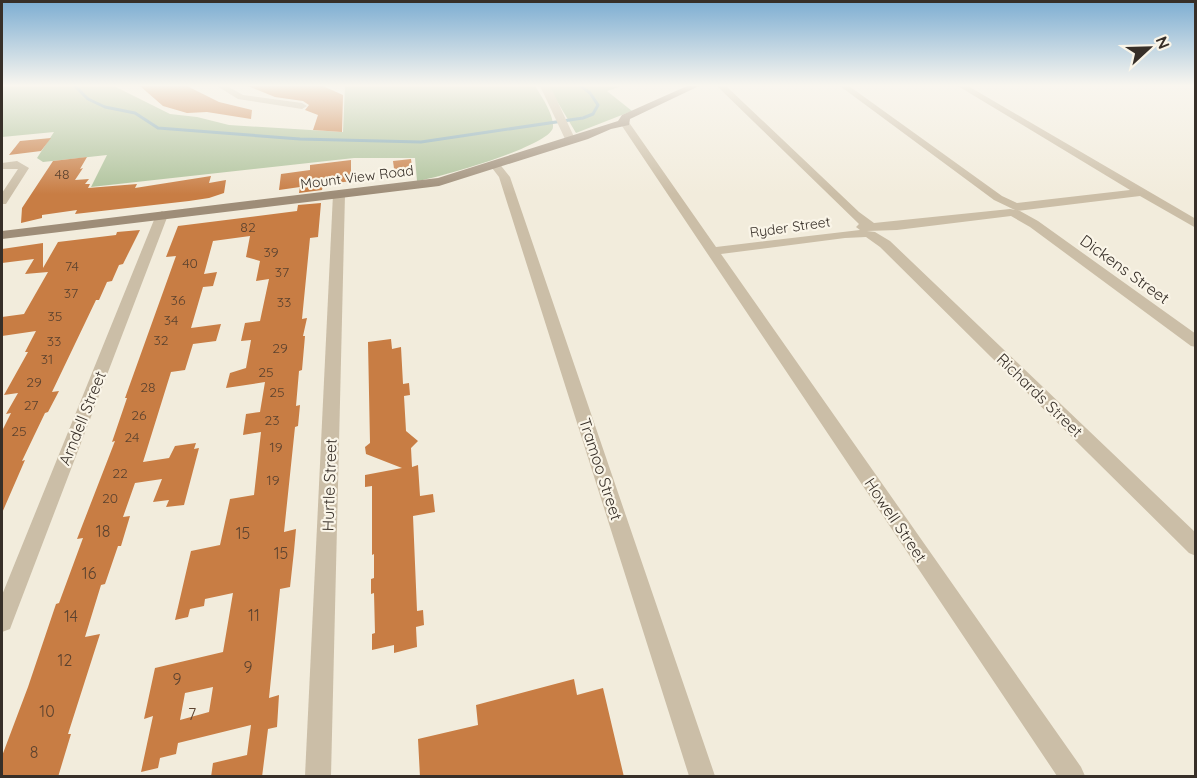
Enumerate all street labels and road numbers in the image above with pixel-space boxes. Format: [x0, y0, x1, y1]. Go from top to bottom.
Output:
street label: Mount View Road [299, 161, 415, 193]
street label: Ryder Street [749, 212, 832, 242]
street label: Dickens Street [1077, 230, 1173, 308]
street label: Richards Street [993, 349, 1087, 441]
street label: Arndell Street [54, 368, 110, 468]
street label: Tramoo Street [575, 415, 627, 523]
street label: Hurtle Street [317, 438, 341, 532]
street label: Howell Street [860, 474, 932, 566]

